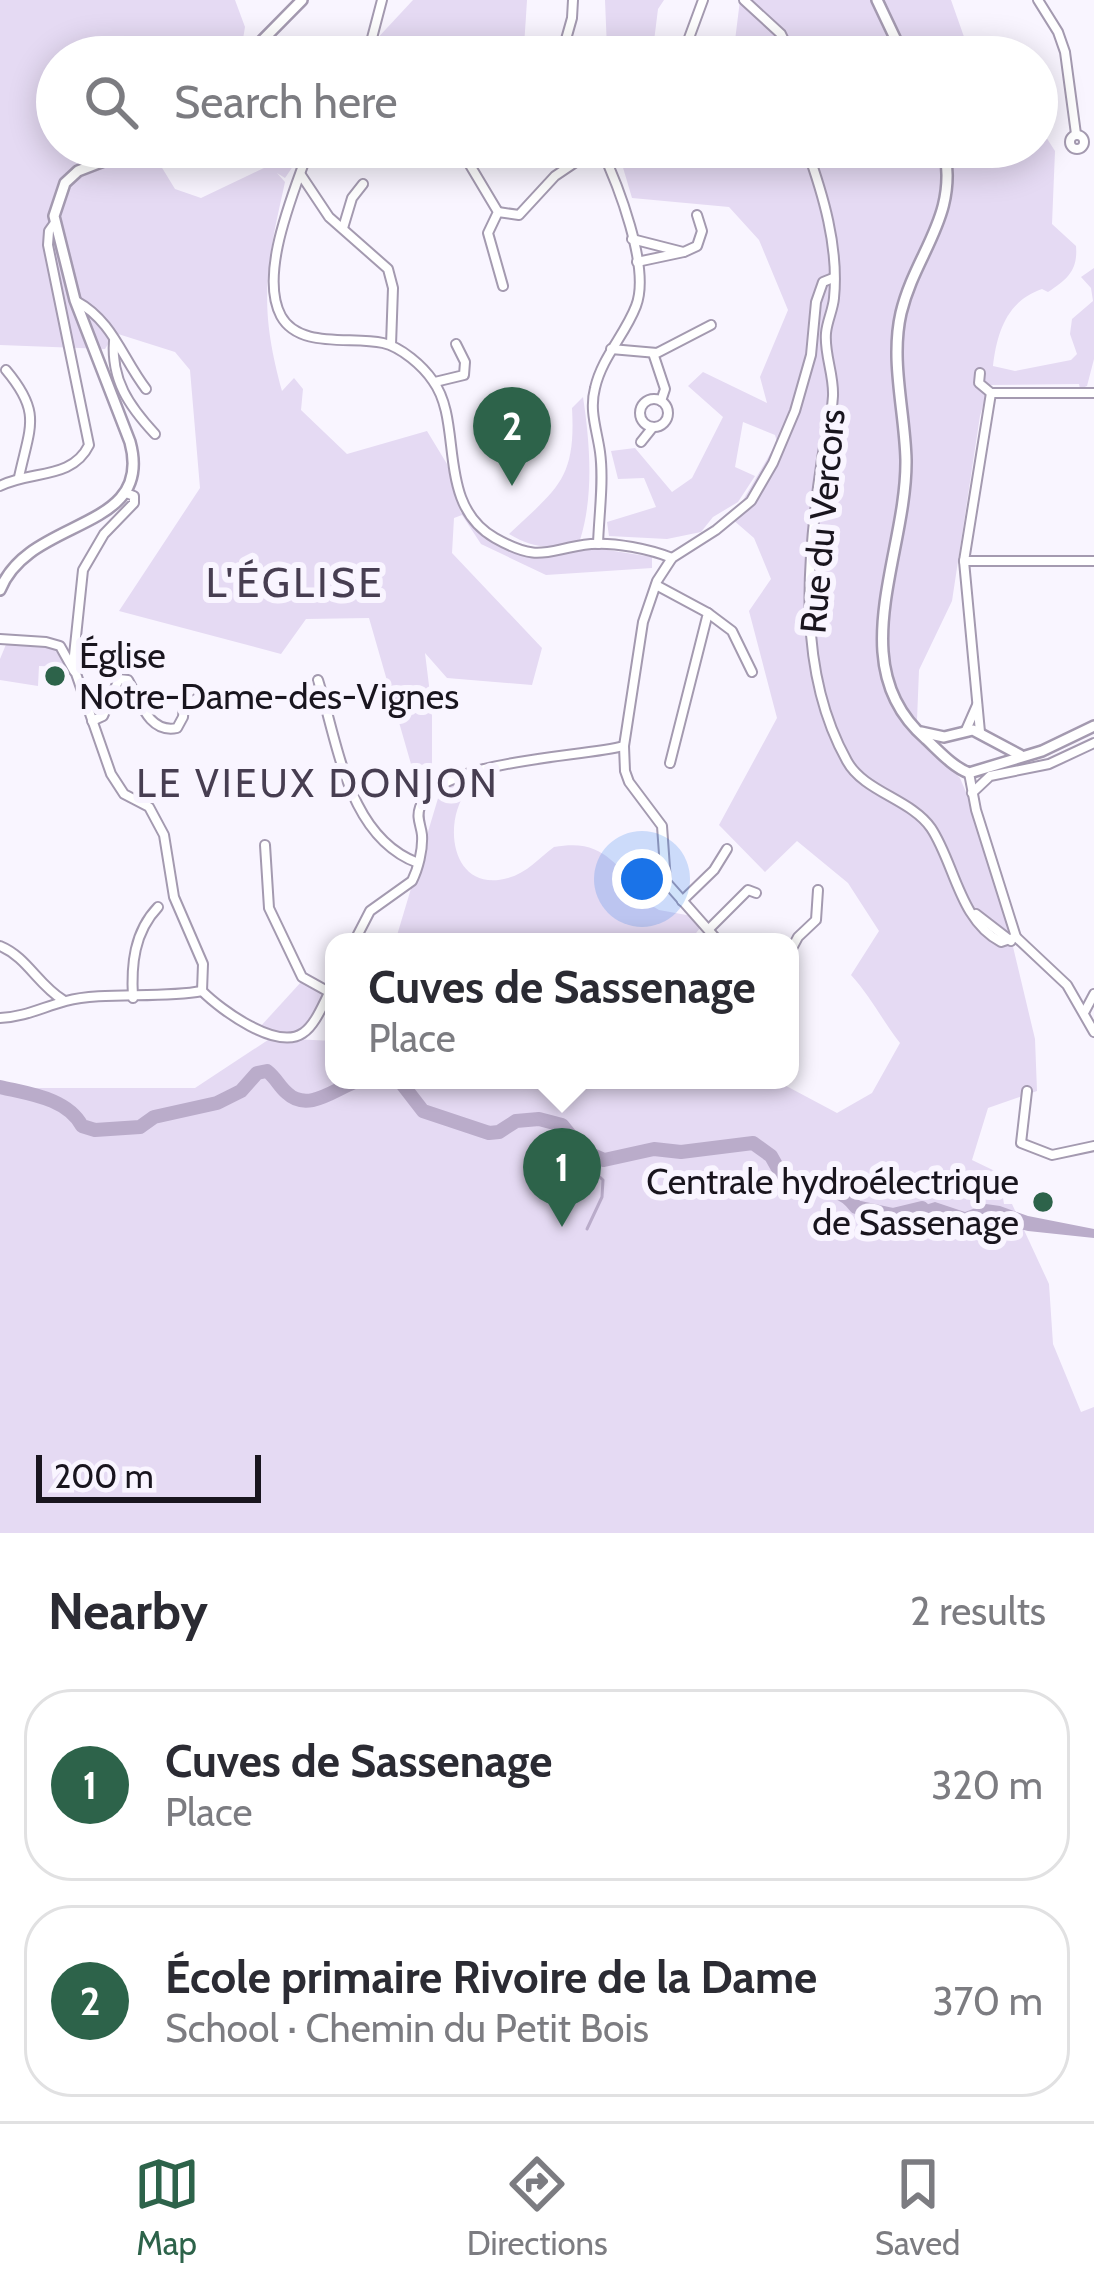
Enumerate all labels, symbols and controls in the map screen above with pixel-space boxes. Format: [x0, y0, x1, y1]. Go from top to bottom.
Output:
search box [36, 36, 1058, 168]
icon: search [78, 69, 144, 135]
text: Search here [174, 75, 398, 129]
pin: 2 [473, 387, 551, 486]
street label: Rue du Vercors [790, 407, 854, 635]
district label: L'ÉGLISE [205, 556, 385, 608]
place label: Église Notre-Dame-des-Vignes [79, 633, 459, 718]
marker: Église Notre-Dame-des-Vignes [42, 663, 68, 689]
district label: LE VIEUX DONJON [136, 759, 500, 807]
your location [612, 849, 672, 909]
popup [325, 933, 799, 1089]
text: Cuves de Sassenage [368, 960, 756, 1014]
text: Place [368, 1014, 456, 1062]
pin: 1 [523, 1128, 601, 1227]
place label: Centrale hydroélectrique de Sassenage [646, 1159, 1019, 1244]
marker: Centrale hydroélectrique de Sassenage [1030, 1189, 1056, 1215]
scale bar [36, 1449, 261, 1502]
text: 200 m [54, 1456, 154, 1496]
text: Nearby [48, 1580, 208, 1642]
text: 2 results [910, 1587, 1046, 1635]
text: Cuves de Sassenage [165, 1734, 553, 1788]
text: 1 [83, 1761, 97, 1809]
text: 320 m [931, 1761, 1043, 1809]
text: Place [165, 1788, 252, 1836]
text: École primaire Rivoire de la Dame [165, 1950, 817, 2004]
text: 2 [80, 1977, 100, 2025]
text: 370 m [932, 1977, 1043, 2025]
text: School · Chemin du Petit Bois [165, 2004, 649, 2052]
tab: Map [134, 2151, 200, 2263]
tab: Directions [467, 2151, 608, 2263]
tab: Saved [875, 2151, 960, 2263]

